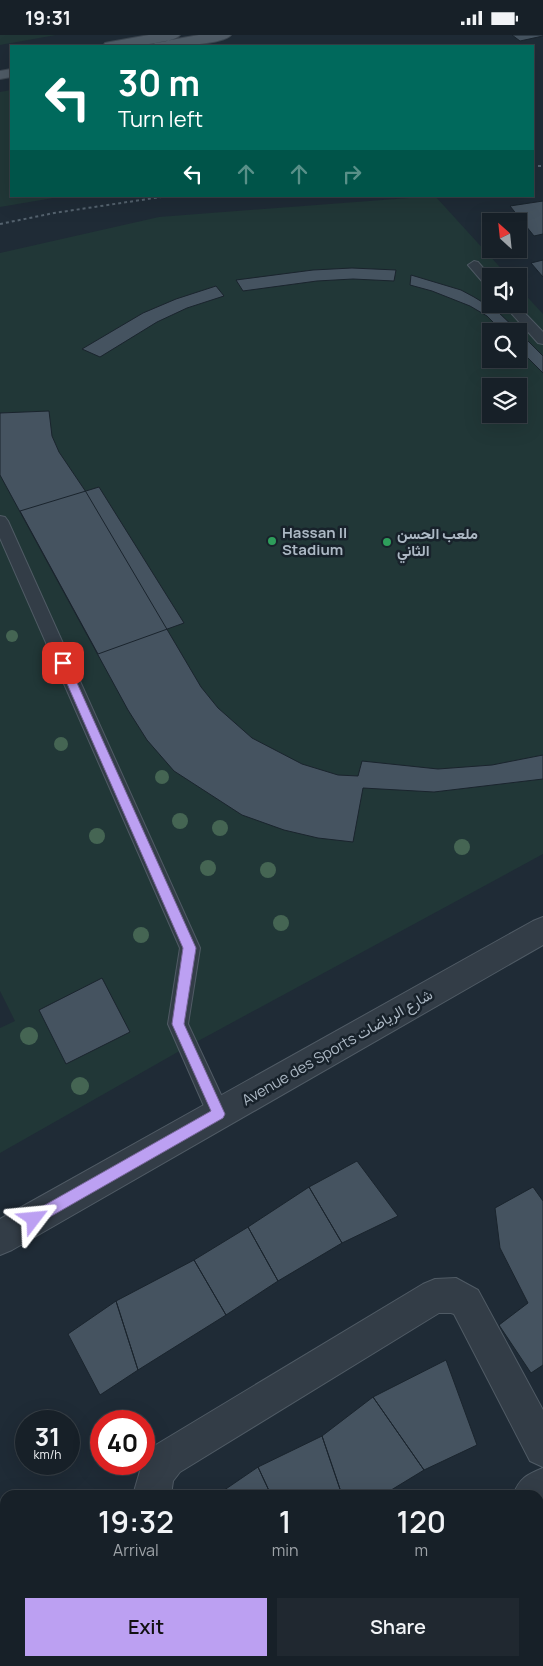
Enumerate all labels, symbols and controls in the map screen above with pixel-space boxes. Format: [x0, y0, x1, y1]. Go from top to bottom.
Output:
text: 19:31 [25, 5, 71, 31]
text: 30 m [118, 59, 200, 107]
icon: left [35, 65, 100, 130]
text: Turn left [118, 104, 203, 134]
icon: left [179, 160, 207, 188]
icon: ahead [232, 160, 260, 188]
icon: ahead [285, 160, 313, 188]
icon: right [338, 160, 366, 188]
north arrow [482, 213, 528, 257]
map controls [482, 213, 527, 423]
button: sound [482, 268, 527, 313]
button: search [482, 323, 527, 368]
button: layers [482, 378, 527, 423]
place label: Hassan II Stadium [282, 522, 347, 560]
place label: ملعب الحسن الثاني [397, 523, 478, 564]
marker: Hassan II Stadium [266, 535, 278, 547]
marker: ملعب الحسن الثاني [381, 536, 393, 548]
pin [42, 642, 84, 684]
icon: arrive [49, 649, 77, 677]
street label: Avenue des Sports شارع الرياضات [238, 984, 437, 1111]
position arrow [7, 1192, 59, 1244]
speed limit sign: 40 [90, 1410, 155, 1475]
text: 31 [35, 1419, 60, 1454]
text: km/h [34, 1446, 61, 1463]
text: 19:32 [98, 1501, 174, 1542]
text: 1 [279, 1501, 292, 1542]
text: 120 [397, 1501, 446, 1542]
text: Arrival [113, 1539, 159, 1561]
text: min [272, 1539, 299, 1561]
text: m [414, 1539, 428, 1561]
button: Exit [25, 1598, 267, 1656]
button: Share [277, 1598, 519, 1656]

